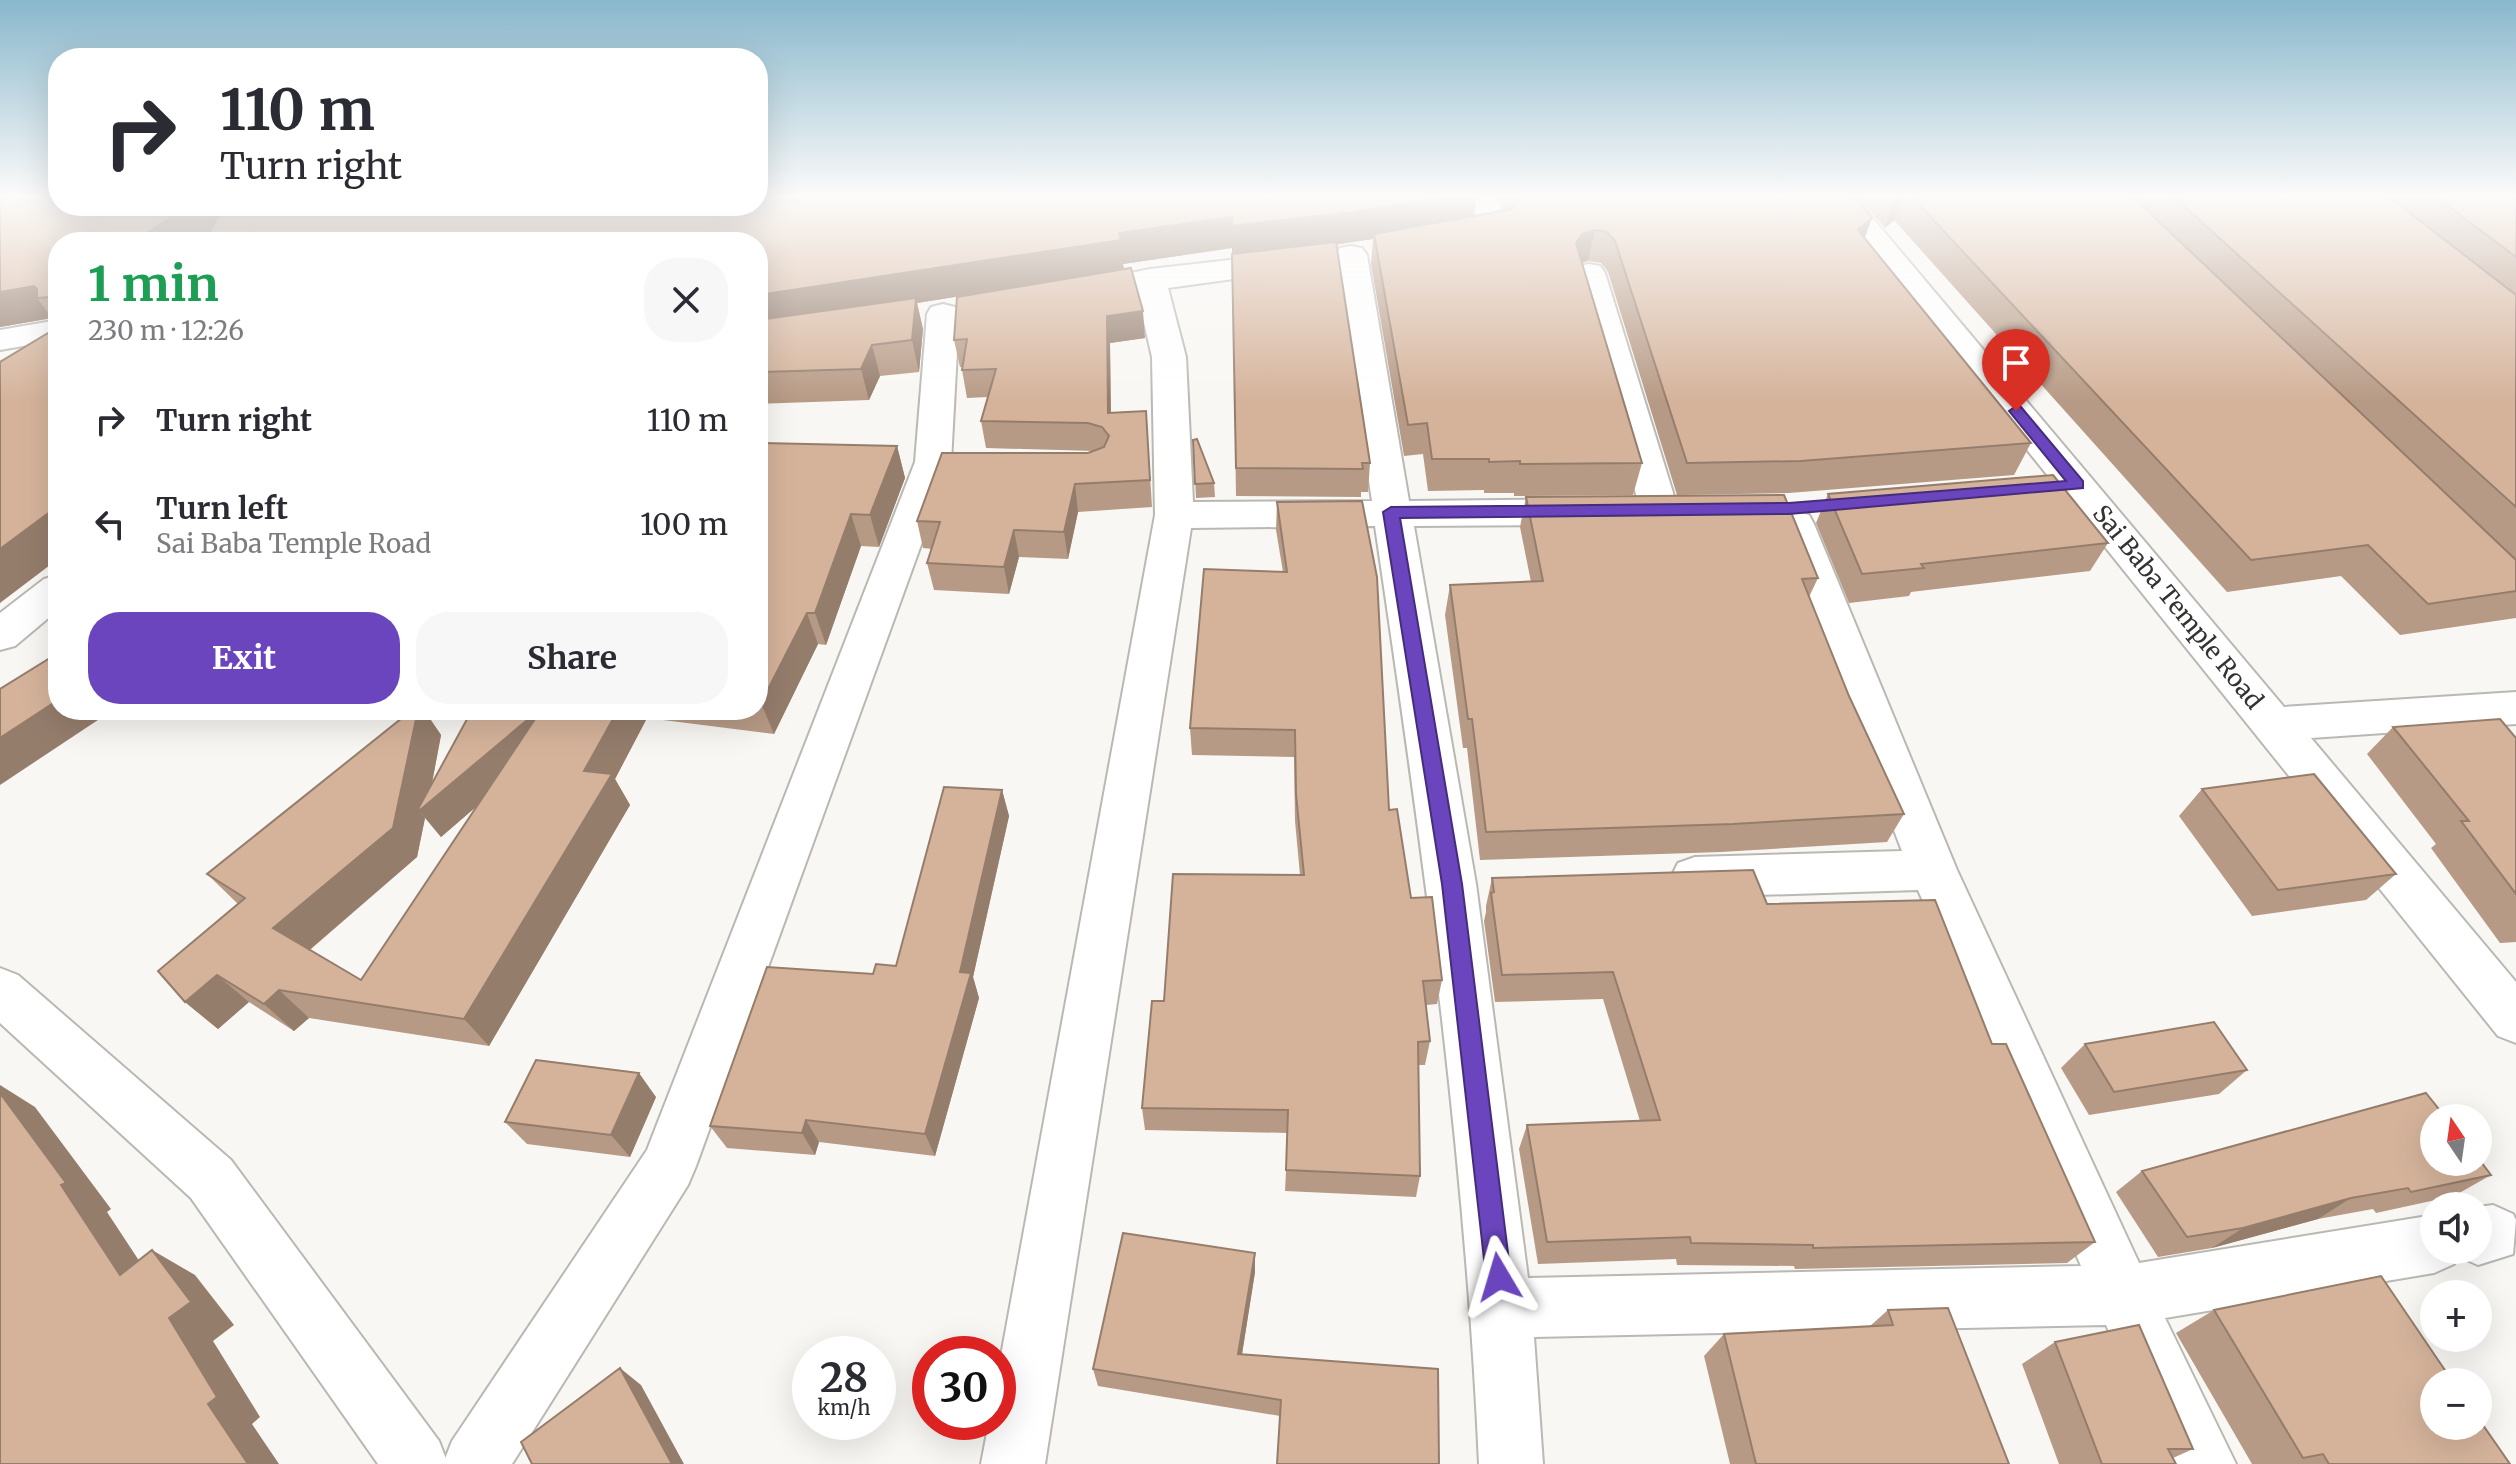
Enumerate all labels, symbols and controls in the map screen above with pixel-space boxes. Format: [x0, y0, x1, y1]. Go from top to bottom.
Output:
text: 110 m [220, 75, 375, 145]
icon: right [88, 80, 192, 184]
text: Turn right [220, 144, 402, 189]
text: 1 min [88, 254, 219, 314]
button: close [644, 258, 728, 342]
text: 230 m · 12:26 [88, 314, 244, 347]
pin [1982, 329, 2050, 411]
icon: arrive [1994, 341, 2038, 385]
icon: right [88, 398, 132, 442]
text: Turn right [156, 401, 312, 439]
text: 110 m [647, 401, 728, 439]
text: Turn left [156, 489, 288, 527]
street label: Sai Baba Temple Road [2086, 499, 2270, 715]
icon: left [88, 502, 132, 546]
text: 100 m [640, 505, 728, 543]
text: Sai Baba Temple Road [156, 527, 431, 560]
button: Exit [88, 612, 400, 704]
button: Share [416, 612, 728, 704]
north arrow [2420, 1104, 2492, 1176]
map controls [2420, 1104, 2492, 1440]
button: sound [2420, 1192, 2492, 1264]
position arrow [1457, 1235, 1541, 1319]
button: + [2420, 1280, 2492, 1352]
speed limit sign: 30 [912, 1336, 1016, 1440]
text: 28 [820, 1353, 868, 1403]
button: − [2420, 1368, 2492, 1440]
text: km/h [818, 1395, 870, 1420]

